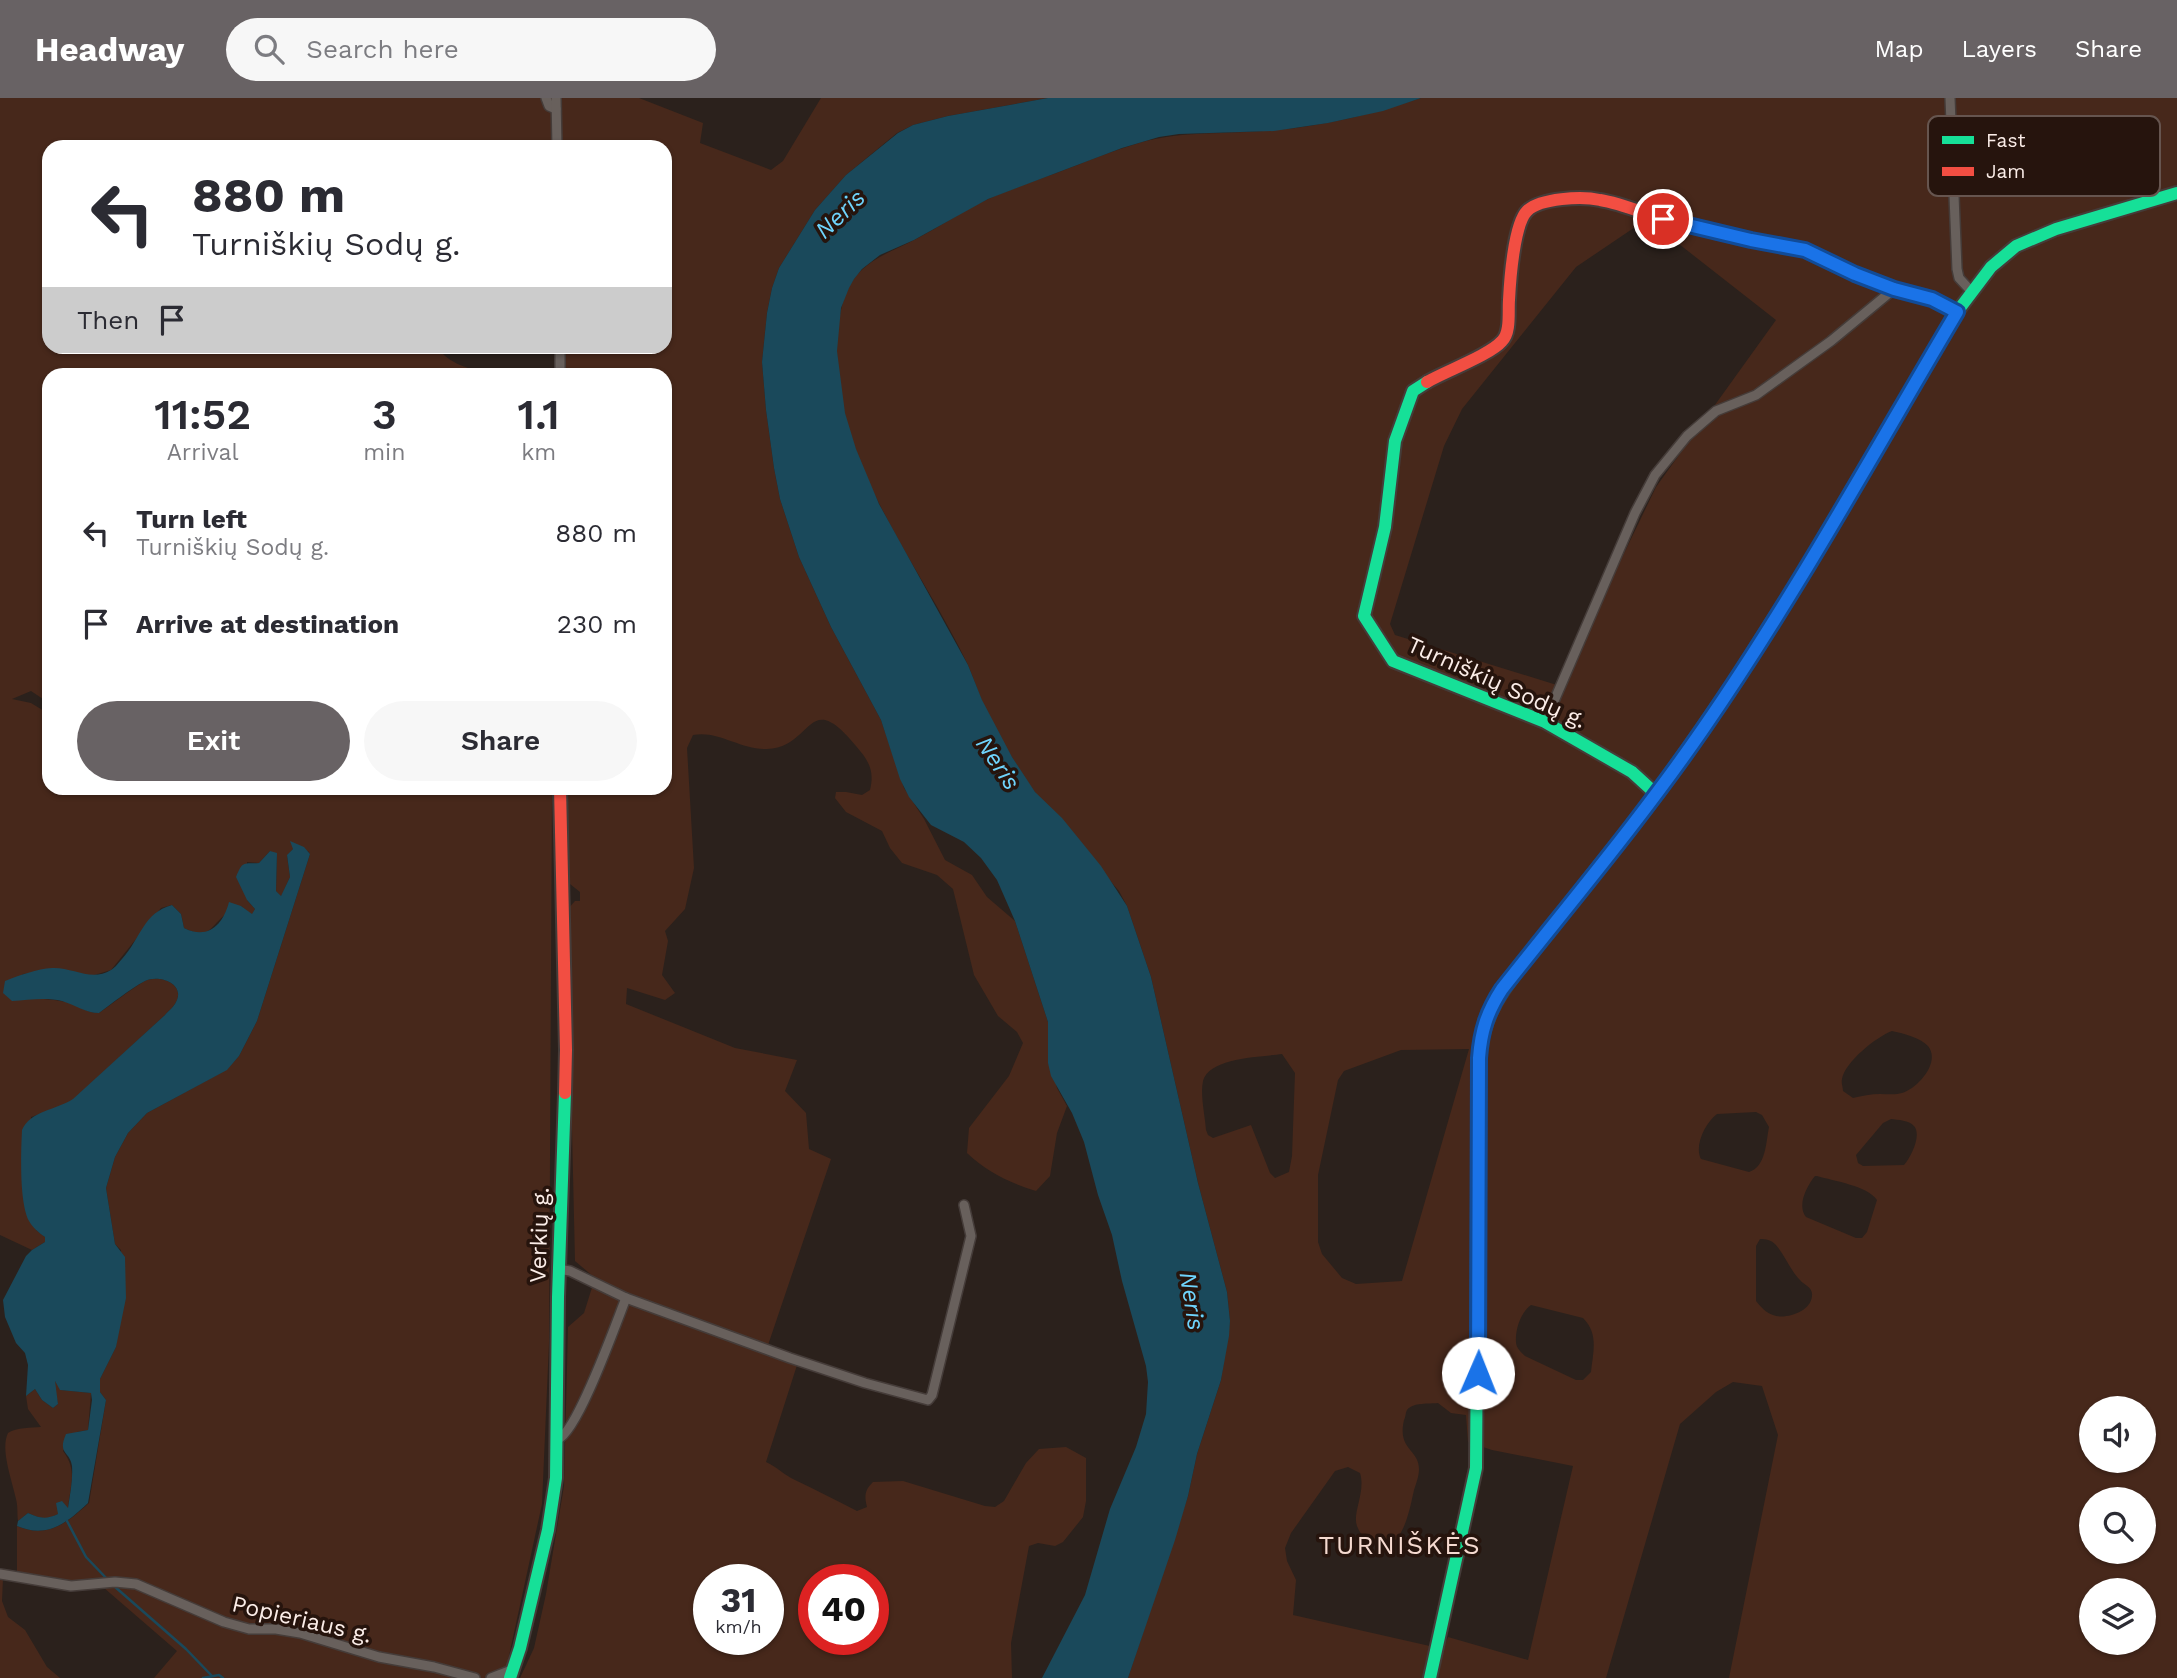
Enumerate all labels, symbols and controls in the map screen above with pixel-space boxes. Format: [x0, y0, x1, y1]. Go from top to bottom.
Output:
search box [226, 18, 716, 81]
text: Headway [35, 30, 184, 69]
icon: search [250, 30, 288, 68]
text: Search here [306, 34, 459, 64]
text: Map [1875, 35, 1923, 63]
text: Layers [1961, 35, 2037, 63]
text: Share [2075, 35, 2142, 63]
legend [1928, 116, 2160, 196]
text: Fast [1986, 129, 2025, 152]
text: Jam [1986, 160, 2025, 183]
text: 880 m [192, 166, 345, 224]
icon: left [77, 168, 168, 259]
water label: Neris [809, 184, 871, 244]
pin [1633, 189, 1693, 249]
icon: arrive [1644, 200, 1682, 238]
text: Turniškių Sodų g. [192, 225, 461, 263]
icon: arrive [153, 301, 191, 339]
text: Then [77, 305, 139, 335]
text: 11:52 [154, 390, 251, 439]
text: 3 [372, 390, 397, 439]
text: 1.1 [518, 390, 560, 439]
text: Arrival [167, 439, 238, 466]
text: min [363, 439, 405, 466]
text: km [521, 439, 556, 466]
text: Turn left [136, 504, 247, 534]
icon: left [77, 514, 115, 552]
text: 880 m [555, 518, 637, 548]
text: Turniškių Sodų g. [136, 534, 329, 561]
icon: arrive [77, 605, 115, 643]
text: Arrive at destination [136, 609, 399, 639]
text: 230 m [557, 609, 637, 639]
street label: Turniškių Sodų g. [1403, 631, 1590, 734]
button: Exit [77, 701, 350, 781]
button: Share [364, 701, 637, 781]
water label: Neris [970, 731, 1026, 795]
street label: Verkių g. [524, 1187, 555, 1283]
water label: Neris [1174, 1270, 1210, 1332]
position arrow [1441, 1336, 1515, 1410]
map controls [2079, 1396, 2156, 1655]
button: sound [2079, 1396, 2156, 1473]
button: search [2079, 1487, 2156, 1564]
district label: TURNIŠKĖS [1318, 1530, 1482, 1560]
speed limit sign: 40 [798, 1564, 889, 1655]
button: layers [2079, 1578, 2156, 1655]
text: 31 [721, 1579, 756, 1621]
street label: Popieriaus g. [229, 1590, 374, 1649]
text: km/h [715, 1616, 762, 1637]

